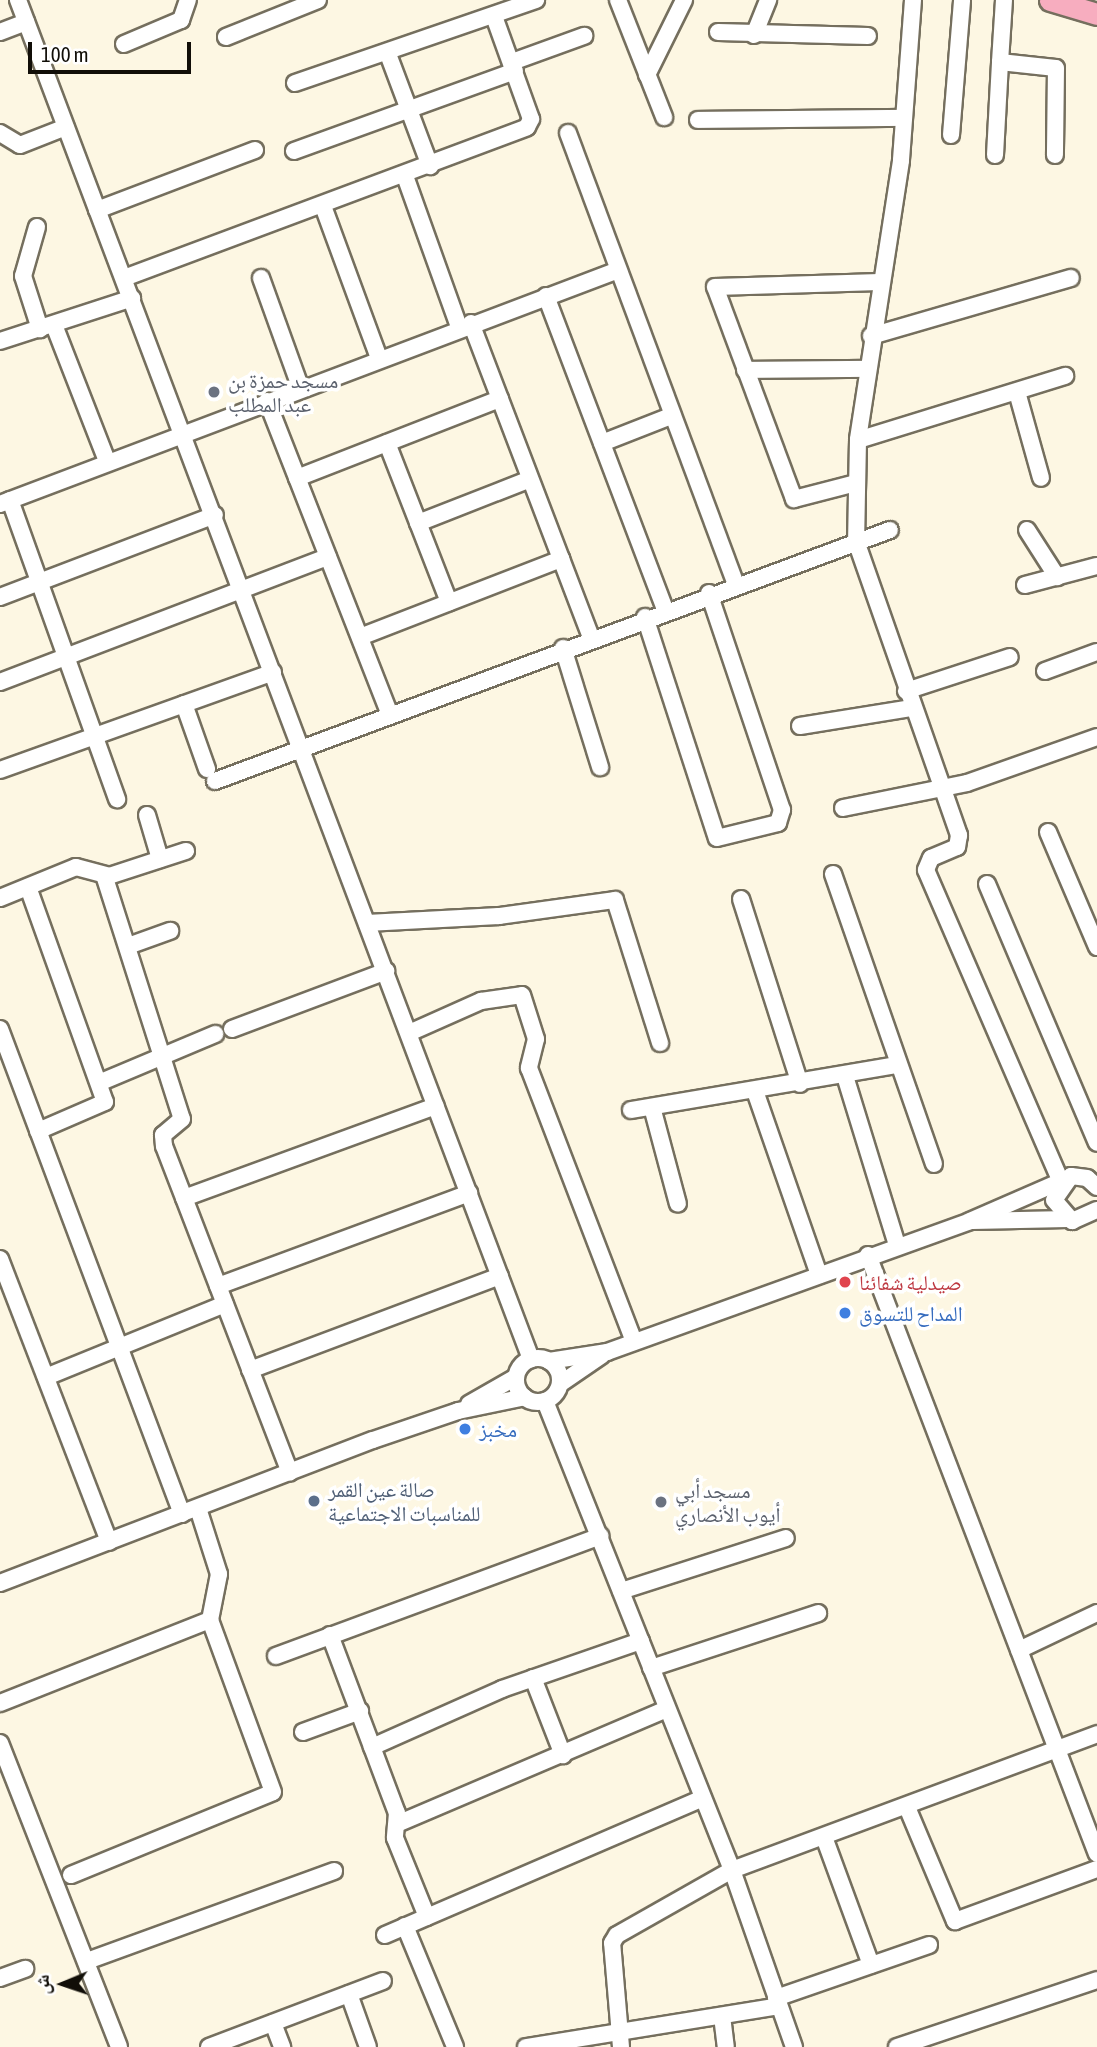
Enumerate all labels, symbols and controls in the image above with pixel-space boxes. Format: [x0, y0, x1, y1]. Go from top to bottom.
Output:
scale bar [32, 28, 194, 72]
text: 100 m [41, 42, 89, 66]
place label: مسجد حمزة بن عبد المطلب [228, 367, 338, 417]
marker: مسجد حمزة بن عبد المطلب [206, 384, 222, 400]
place label: صيدلية شفائنا [859, 1269, 962, 1295]
marker: صيدلية شفائنا [837, 1274, 853, 1290]
place label: المداح للتسوق [859, 1300, 963, 1326]
marker: المداح للتسوق [837, 1305, 853, 1321]
place label: مخبز [479, 1416, 517, 1442]
marker: مخبز [457, 1421, 473, 1437]
place label: صالة عين القمر للمناسبات الاجتماعية [328, 1476, 481, 1526]
place label: مسجد أبي أيوب الأنصاري [675, 1477, 781, 1527]
marker: صالة عين القمر للمناسبات الاجتماعية [306, 1493, 322, 1509]
marker: مسجد أبي أيوب الأنصاري [653, 1494, 669, 1510]
north arrow [28, 1949, 98, 2019]
text: ش [31, 1974, 53, 1995]

